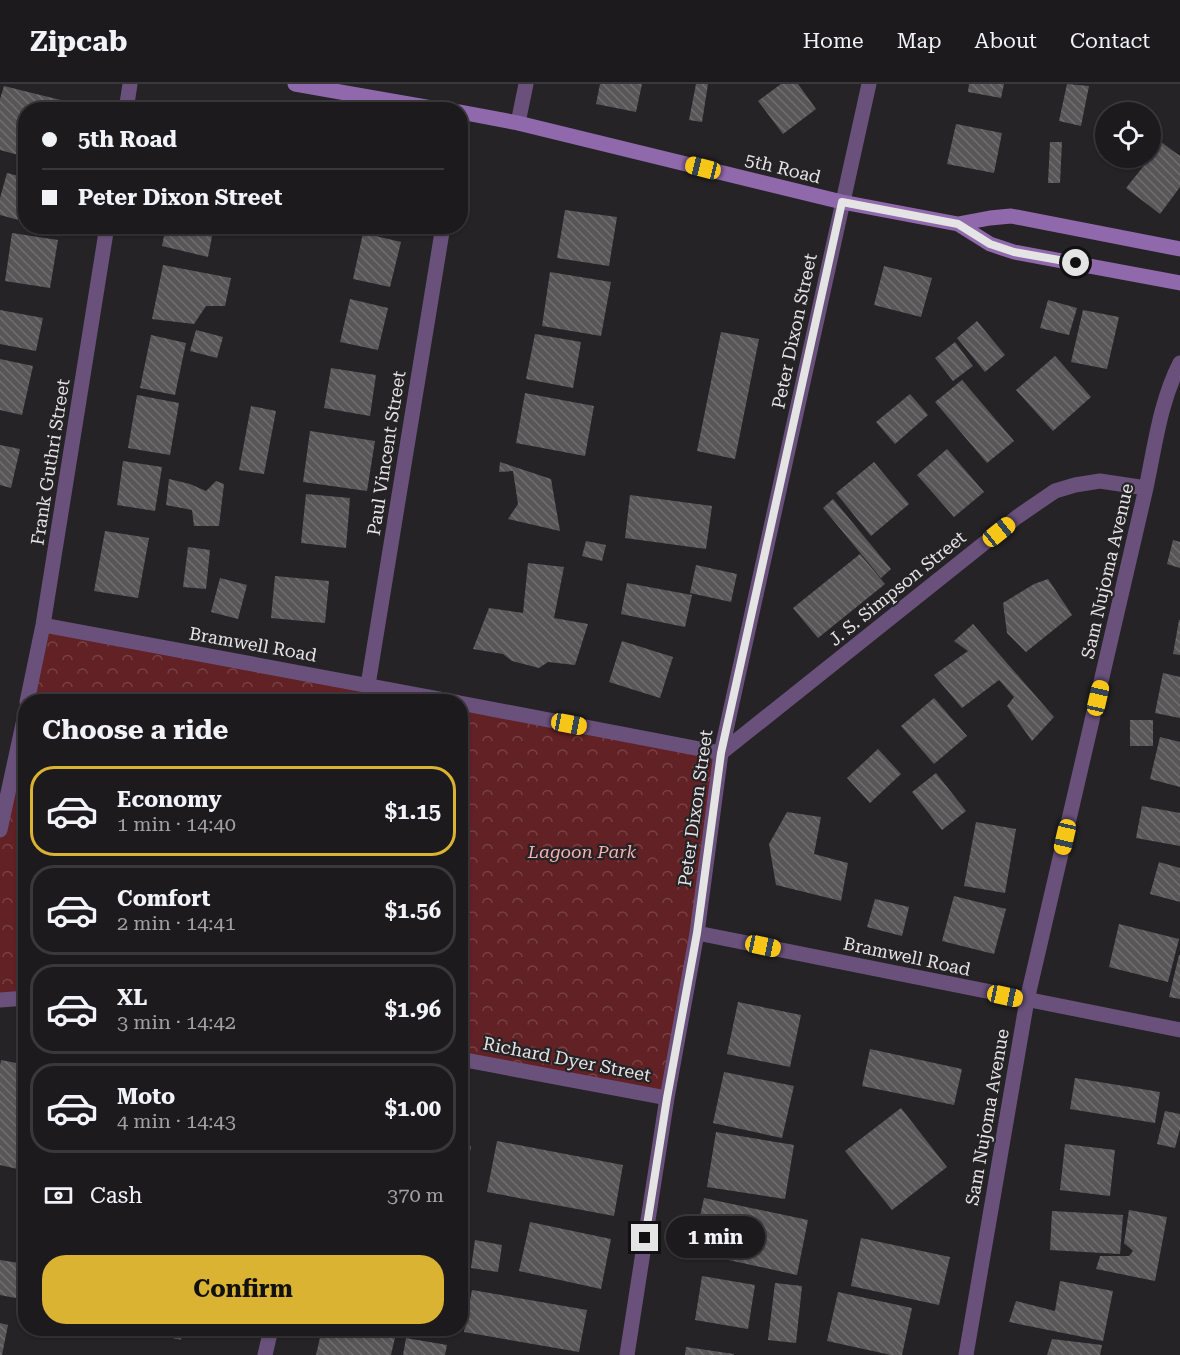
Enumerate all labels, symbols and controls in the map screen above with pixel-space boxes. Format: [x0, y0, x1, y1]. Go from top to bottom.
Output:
text: Zipcab [30, 25, 128, 58]
text: Home [803, 29, 864, 53]
text: Map [897, 29, 942, 53]
text: About [975, 29, 1037, 53]
text: Contact [1070, 29, 1150, 53]
map controls [1095, 102, 1161, 168]
button: locate [1095, 102, 1161, 168]
text: 5th Road [78, 127, 177, 152]
street label: 5th Road [743, 148, 823, 188]
car [683, 155, 723, 181]
text: Peter Dixon Street [78, 185, 282, 210]
route start [1062, 249, 1089, 276]
street label: Peter Dixon Street [767, 251, 821, 411]
street label: Paul Vincent Street [363, 369, 409, 537]
street label: Frank Guthri Street [26, 377, 74, 547]
street label: Sam Nujoma Avenue [1077, 481, 1137, 661]
car [979, 514, 1019, 550]
street label: J. S. Simpson Street [824, 526, 970, 650]
street label: Bramwell Road [187, 622, 319, 666]
car [1085, 678, 1111, 718]
car [550, 712, 588, 736]
text: Choose a ride [42, 714, 228, 746]
street label: Peter Dixon Street [674, 728, 716, 888]
icon: car [45, 784, 99, 838]
text: Economy [117, 787, 221, 812]
text: $1.15 [385, 799, 441, 824]
text: 1 min · 14:40 [117, 812, 236, 836]
car [1052, 817, 1078, 857]
park label: Lagoon Park [527, 841, 636, 862]
icon: car [45, 883, 99, 937]
text: Comfort [117, 886, 210, 911]
text: $1.56 [385, 898, 441, 923]
text: 2 min · 14:41 [117, 911, 236, 935]
street label: Bramwell Road [842, 932, 973, 980]
car [744, 933, 782, 959]
icon: car [45, 982, 99, 1036]
car [986, 983, 1024, 1009]
text: XL [117, 985, 147, 1010]
text: $1.96 [385, 997, 441, 1022]
text: 3 min · 14:42 [117, 1010, 236, 1034]
street label: Sam Nujoma Avenue [961, 1027, 1013, 1207]
street label: Richard Dyer Street [481, 1032, 653, 1086]
icon: car [45, 1081, 99, 1135]
text: Moto [117, 1084, 175, 1109]
text: $1.00 [385, 1096, 441, 1121]
text: 4 min · 14:43 [117, 1109, 236, 1133]
icon: cash [42, 1179, 75, 1212]
text: Cash [90, 1183, 142, 1208]
text: 370 m [387, 1183, 444, 1207]
callout: 1 min [666, 1217, 765, 1259]
route end [631, 1224, 658, 1251]
text: 1 min [688, 1225, 743, 1249]
button: Confirm [42, 1255, 444, 1324]

